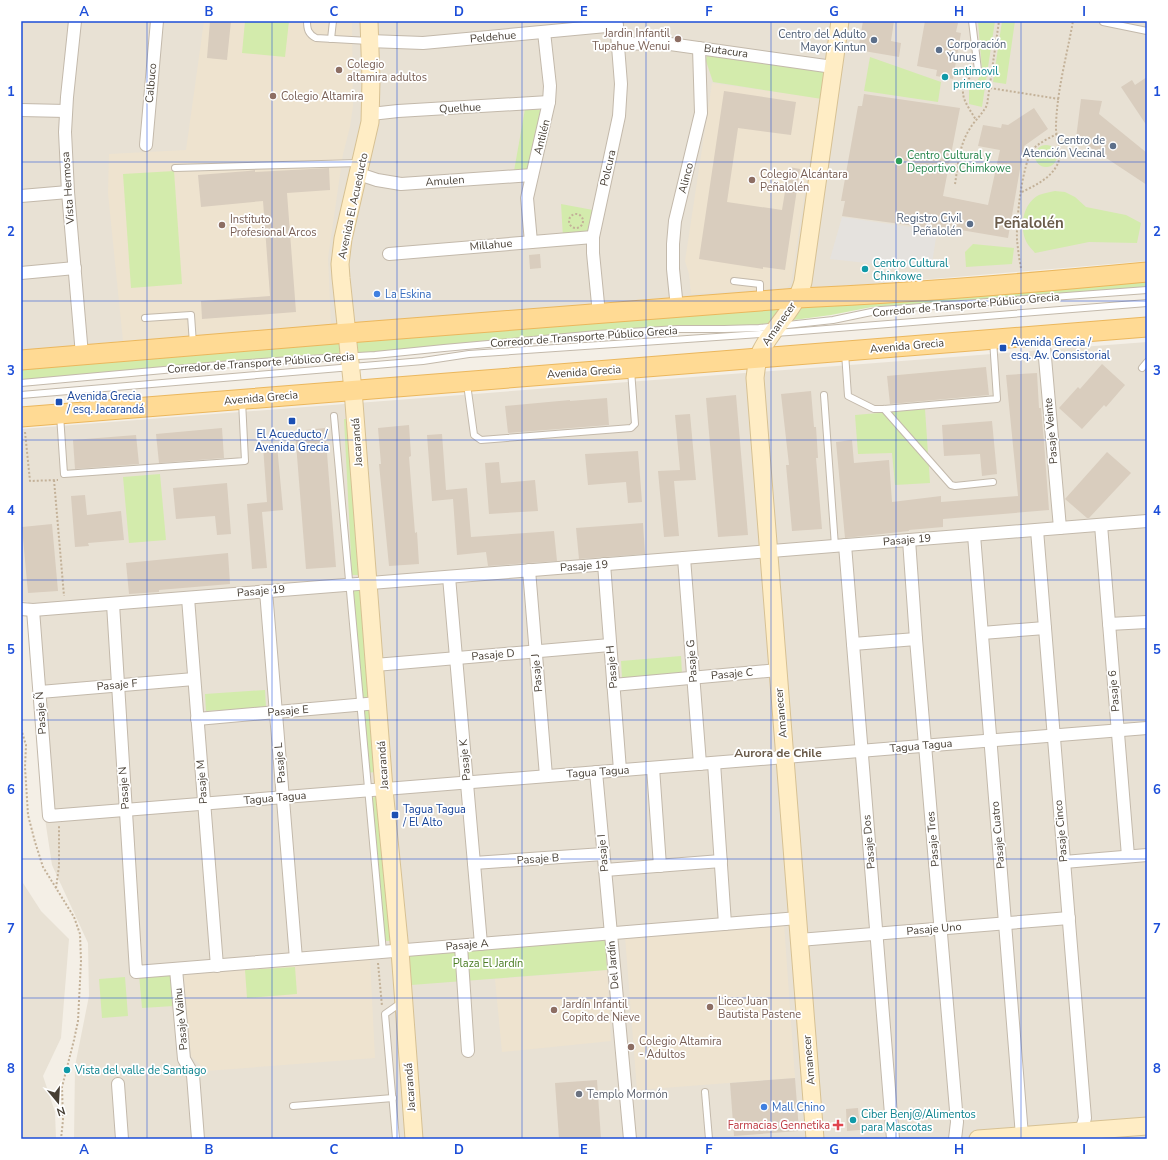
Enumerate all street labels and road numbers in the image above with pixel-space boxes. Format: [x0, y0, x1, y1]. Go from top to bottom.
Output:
street label: Peldehue [469, 27, 517, 46]
street label: Butacura [703, 40, 749, 62]
street label: Calbuco [142, 62, 160, 104]
street label: Quelhue [439, 99, 481, 117]
street label: Antilén [530, 118, 554, 156]
street label: Polcura [597, 148, 620, 188]
street label: Vista Hermosa [58, 151, 78, 226]
street label: Avenida El Acueducto [334, 152, 372, 260]
street label: Alinco [675, 161, 697, 195]
street label: Amulen [425, 172, 465, 190]
street label: Millahue [469, 236, 513, 254]
street label: Corredor de Transporte Público Grecia [872, 289, 1060, 321]
street label: Amanecer [758, 299, 800, 349]
street label: Corredor de Transporte Público Grecia [490, 323, 678, 351]
street label: Avenida Grecia [869, 335, 945, 357]
street label: Corredor de Transporte Público Grecia [167, 349, 355, 377]
street label: Avenida Grecia [546, 362, 622, 382]
street label: Avenida Grecia [223, 387, 299, 409]
street label: Pasaje Veinte [1041, 397, 1061, 465]
street label: Jacarandá [348, 417, 366, 468]
street label: Pasaje 19 [882, 530, 932, 550]
street label: Pasaje 19 [559, 557, 609, 575]
street label: Pasaje 19 [236, 581, 286, 601]
street label: Pasaje G [683, 639, 701, 683]
street label: Pasaje H [603, 645, 621, 689]
street label: Pasaje D [471, 646, 515, 664]
street label: Pasaje J [528, 653, 546, 693]
street label: Pasaje C [710, 665, 754, 683]
street label: Pasaje 6 [1105, 669, 1123, 712]
street label: Pasaje F [96, 676, 138, 694]
street label: Amanecer [771, 687, 791, 739]
street label: Pasaje Ñ [32, 691, 50, 735]
street label: Pasaje E [267, 702, 309, 720]
street label: Tagua Tagua [889, 736, 953, 756]
street label: Pasaje K [456, 737, 474, 781]
street label: Jacarandá [374, 740, 392, 791]
street label: Pasaje L [271, 742, 289, 784]
street label: Pasaje M [193, 759, 211, 805]
street label: Tagua Tagua [566, 762, 630, 782]
street label: Pasaje N [115, 766, 133, 810]
street label: Tagua Tagua [243, 788, 307, 808]
street label: Pasaje Cinco [1051, 799, 1071, 863]
street label: Pasaje Cuatro [988, 800, 1008, 870]
street label: Pasaje Tres [923, 811, 943, 867]
street label: Pasaje Dos [859, 814, 879, 870]
street label: Pasaje I [594, 834, 612, 872]
street label: Pasaje B [516, 850, 560, 868]
street label: Pasaje Uno [906, 919, 962, 939]
street label: Pasaje A [445, 936, 489, 954]
street label: Del Jardín [603, 940, 623, 990]
street label: Pasaje Vaihu [171, 987, 191, 1051]
street label: Amanecer [799, 1034, 819, 1086]
street label: Jacarandá [401, 1062, 419, 1113]

